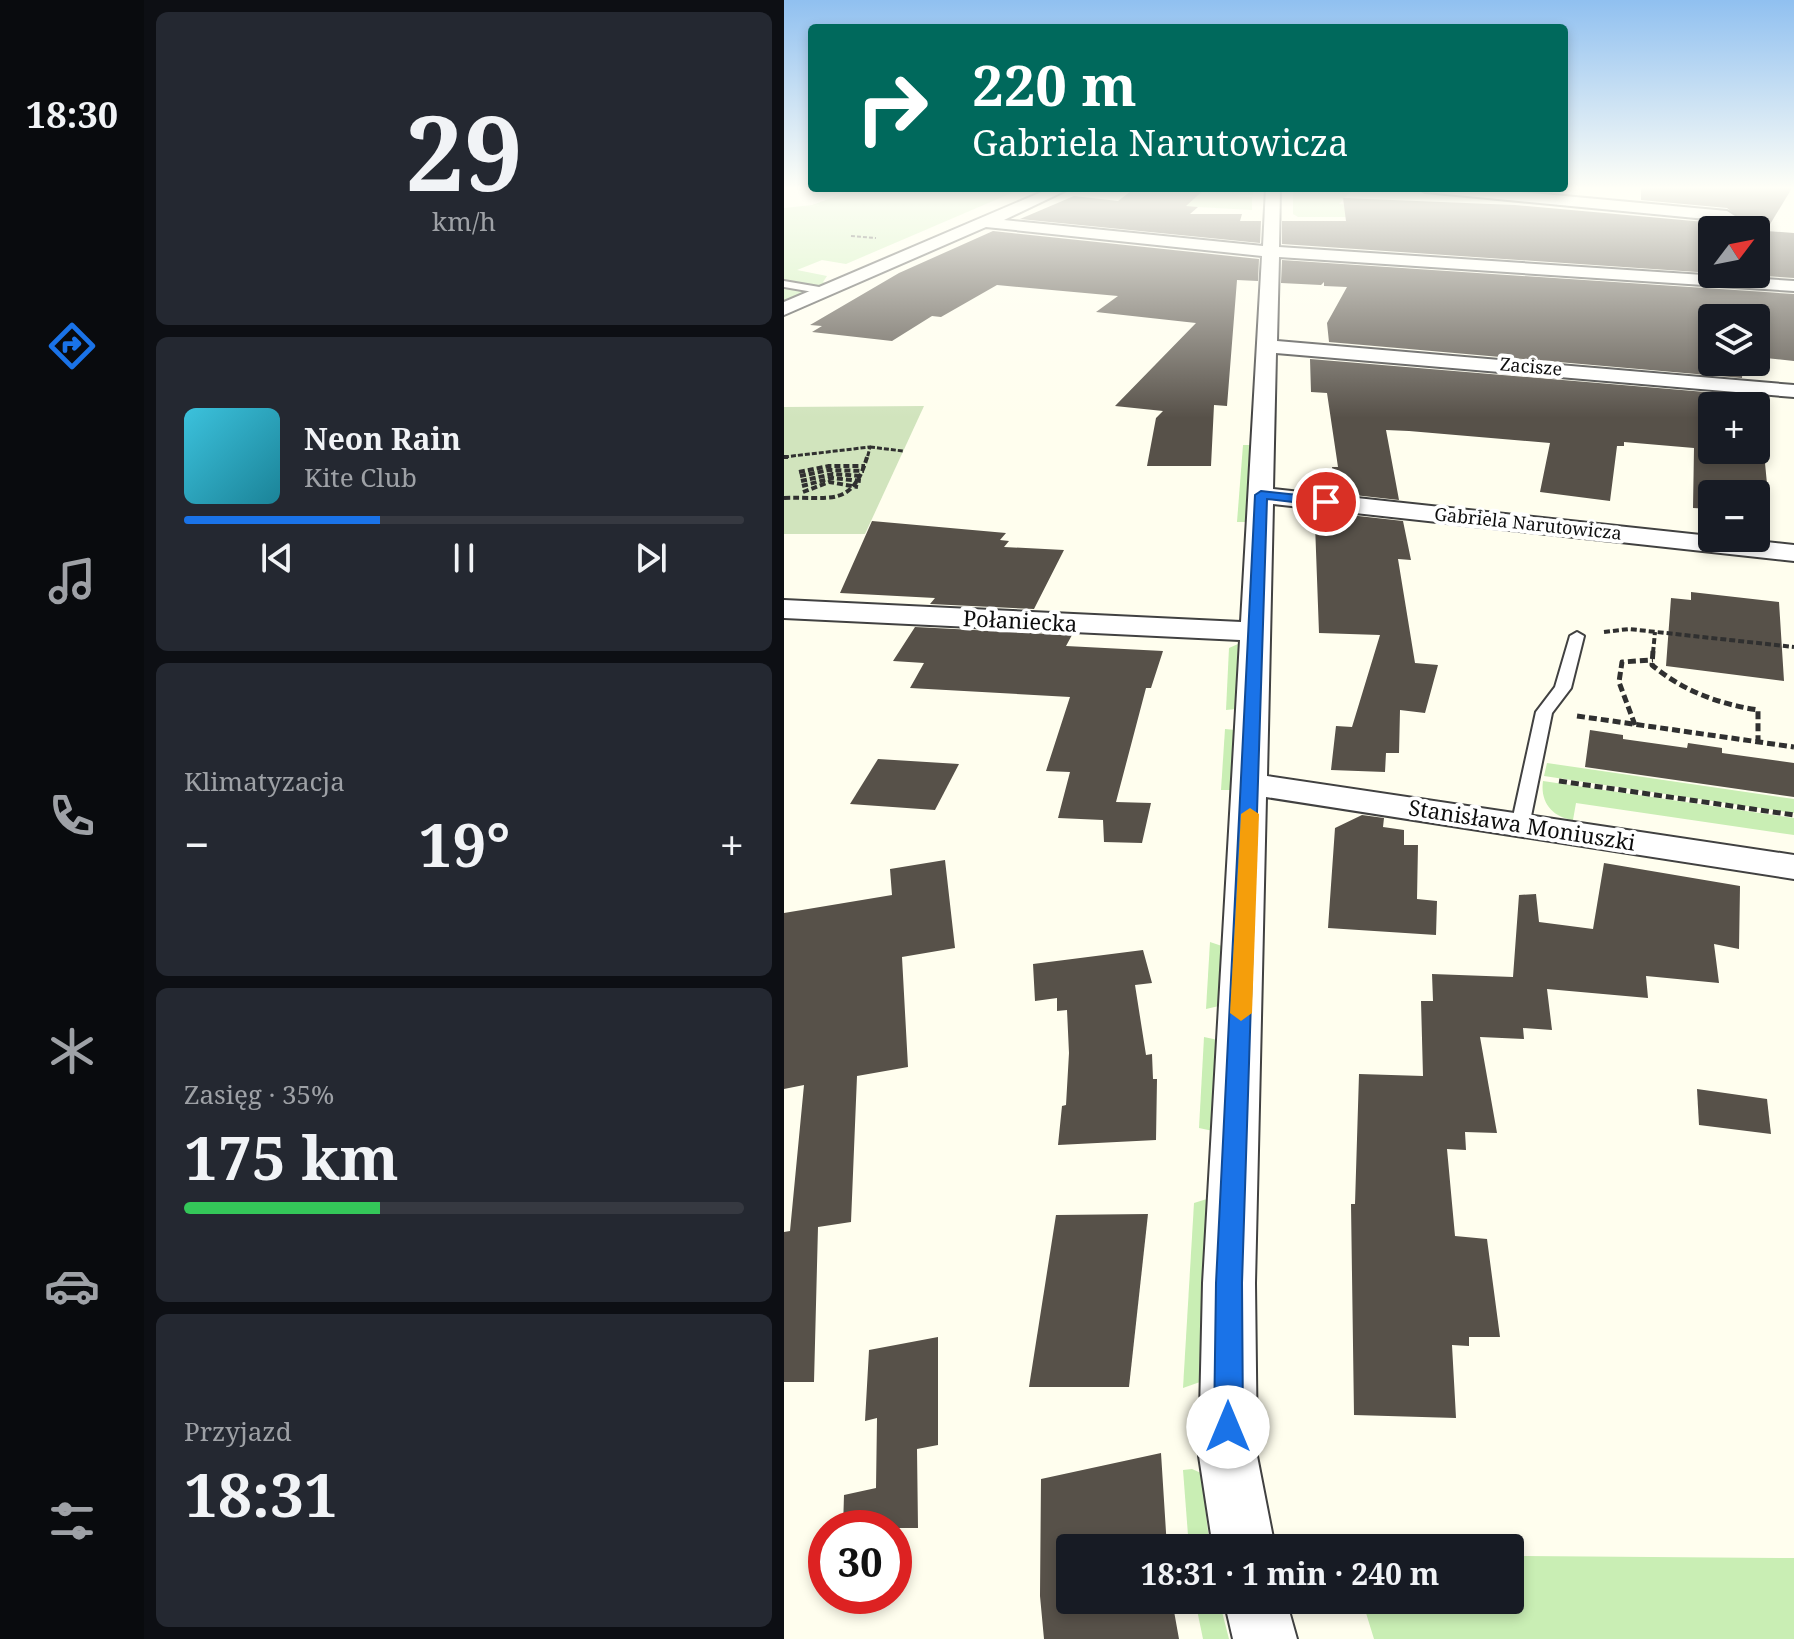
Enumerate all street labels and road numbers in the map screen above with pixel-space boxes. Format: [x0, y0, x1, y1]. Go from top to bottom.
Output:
street label: Zacisze [1499, 351, 1563, 381]
street label: Gabriela Narutowicza [1433, 501, 1623, 545]
street label: Połaniecka [962, 602, 1078, 638]
street label: Stanisława Moniuszki [1406, 791, 1638, 857]

